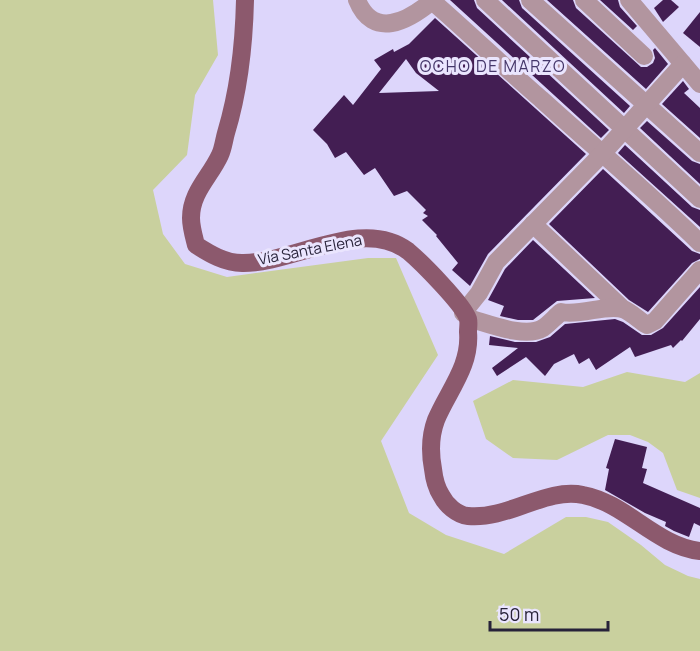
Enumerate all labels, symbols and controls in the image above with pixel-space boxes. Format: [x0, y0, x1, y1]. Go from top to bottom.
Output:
district label: OCHO DE MARZO [420, 55, 566, 77]
street label: Vía Santa Elena [256, 229, 364, 270]
scale bar [490, 594, 608, 632]
text: 50 m [499, 602, 539, 626]

